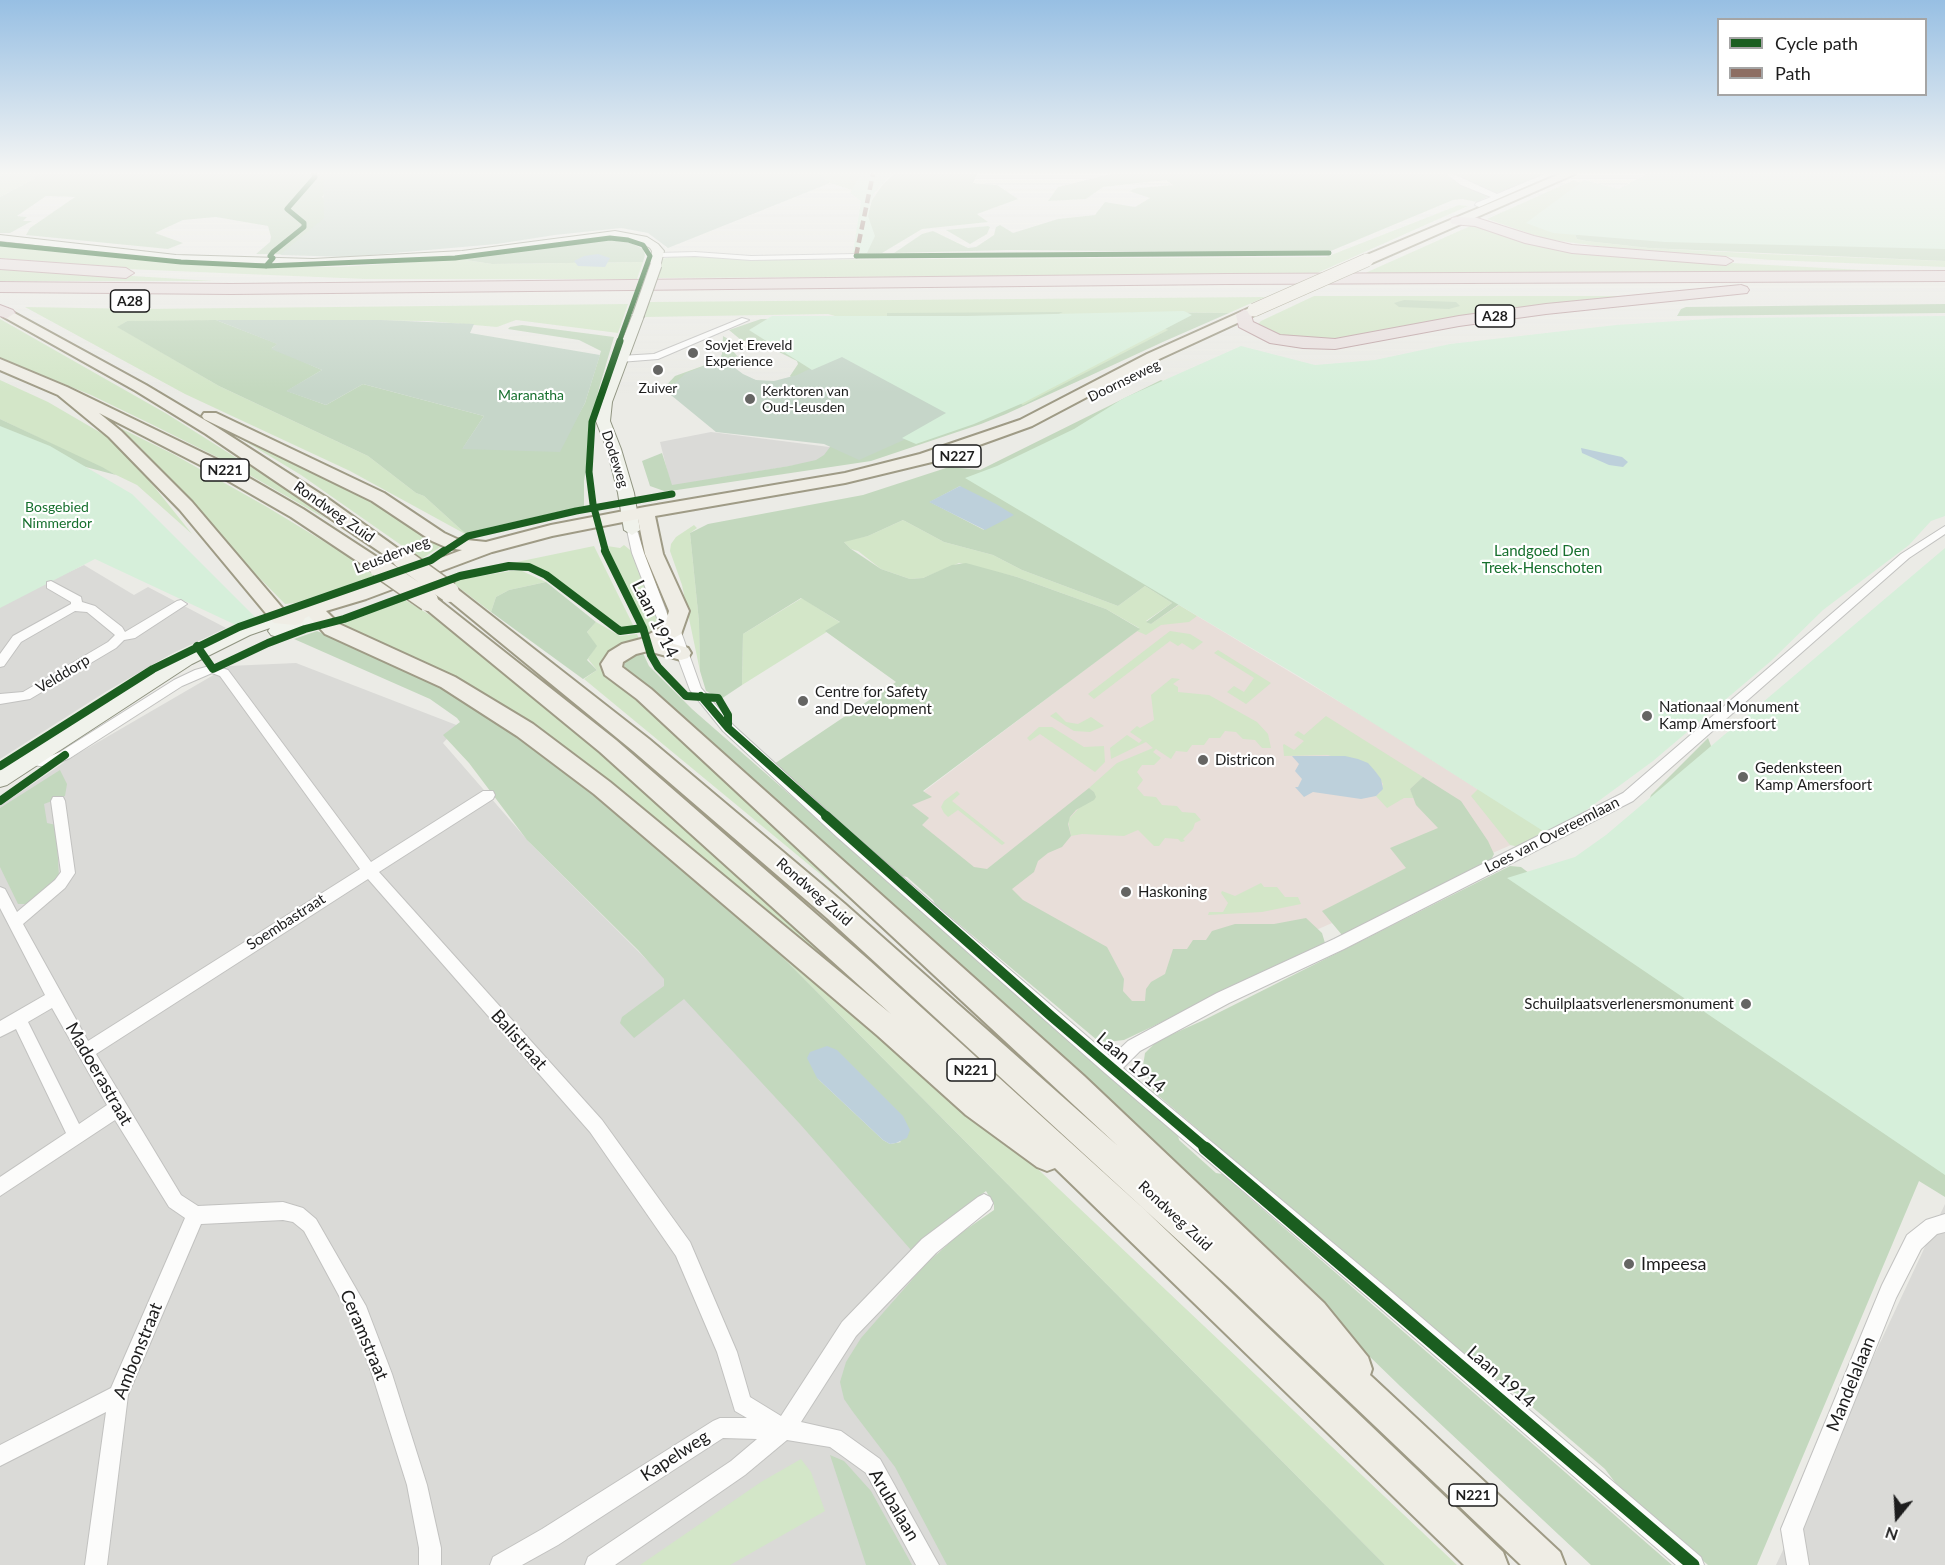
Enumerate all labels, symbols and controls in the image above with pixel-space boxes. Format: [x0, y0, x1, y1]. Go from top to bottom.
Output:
legend [1717, 18, 1927, 96]
text: Cycle path [1775, 32, 1858, 54]
text: Path [1775, 62, 1811, 84]
road number: A28 [110, 290, 150, 312]
road number: A28 [1476, 305, 1514, 327]
place label: Sovjet Ereveld Experience [705, 337, 792, 370]
marker: Sovjet Ereveld Experience [686, 346, 700, 360]
street label: Doornseweg [1085, 356, 1163, 406]
marker: Zuiver [651, 363, 665, 377]
place label: Zuiver [639, 380, 677, 396]
place label: Kerktoren van Oud-Leusden [762, 383, 849, 416]
park label: Maranatha [498, 387, 564, 403]
marker: Kerktoren van Oud-Leusden [743, 392, 757, 406]
street label: Dodeweg [598, 428, 632, 490]
road number: N227 [933, 445, 981, 467]
road number: N221 [201, 459, 249, 481]
street label: Rondweg Zuid [290, 478, 378, 546]
park label: Bosgebied Nimmerdor [22, 499, 92, 532]
street label: Leusderweg [352, 532, 432, 578]
park label: Landgoed Den Treek-Henschoten [1482, 542, 1602, 577]
street label: Laan 1914 [627, 577, 683, 661]
street label: Velddorp [33, 651, 93, 697]
place label: Centre for Safety and Development [815, 683, 932, 718]
marker: Centre for Safety and Development [796, 694, 810, 708]
place label: Nationaal Monument Kamp Amersfoort [1659, 698, 1799, 733]
marker: Nationaal Monument Kamp Amersfoort [1640, 709, 1654, 723]
place label: Districon [1215, 751, 1275, 769]
marker: Districon [1196, 753, 1210, 767]
place label: Gedenksteen Kamp Amersfoort [1755, 759, 1872, 794]
marker: Gedenksteen Kamp Amersfoort [1736, 770, 1750, 784]
street label: Loes van Overeemlaan [1482, 793, 1622, 877]
street label: Rondweg Zuid [772, 854, 856, 930]
place label: Haskoning [1138, 883, 1207, 901]
marker: Haskoning [1119, 885, 1133, 899]
street label: Soembastraat [243, 890, 329, 954]
place label: Schuilplaatsverlenersmonument [1524, 995, 1734, 1013]
marker: Schuilplaatsverlenersmonument [1739, 997, 1753, 1011]
street label: Balistraat [486, 1005, 552, 1075]
street label: Madoerastraat [61, 1019, 137, 1129]
street label: Laan 1914 [1092, 1028, 1170, 1098]
road number: N221 [947, 1059, 995, 1081]
street label: Rondweg Zuid [1134, 1177, 1216, 1255]
place label: Impeesa [1641, 1253, 1707, 1275]
marker: Impeesa [1622, 1257, 1636, 1271]
street label: Ceramstraat [335, 1286, 393, 1384]
street label: Ambonstraat [109, 1300, 167, 1402]
street label: Mandelalaan [1822, 1333, 1880, 1435]
street label: Laan 1914 [1462, 1341, 1540, 1413]
street label: Kapelweg [637, 1426, 713, 1486]
street label: Arubalaan [864, 1465, 924, 1545]
road number: N221 [1449, 1484, 1497, 1506]
north arrow [1867, 1487, 1927, 1547]
text: N [1882, 1524, 1900, 1546]

